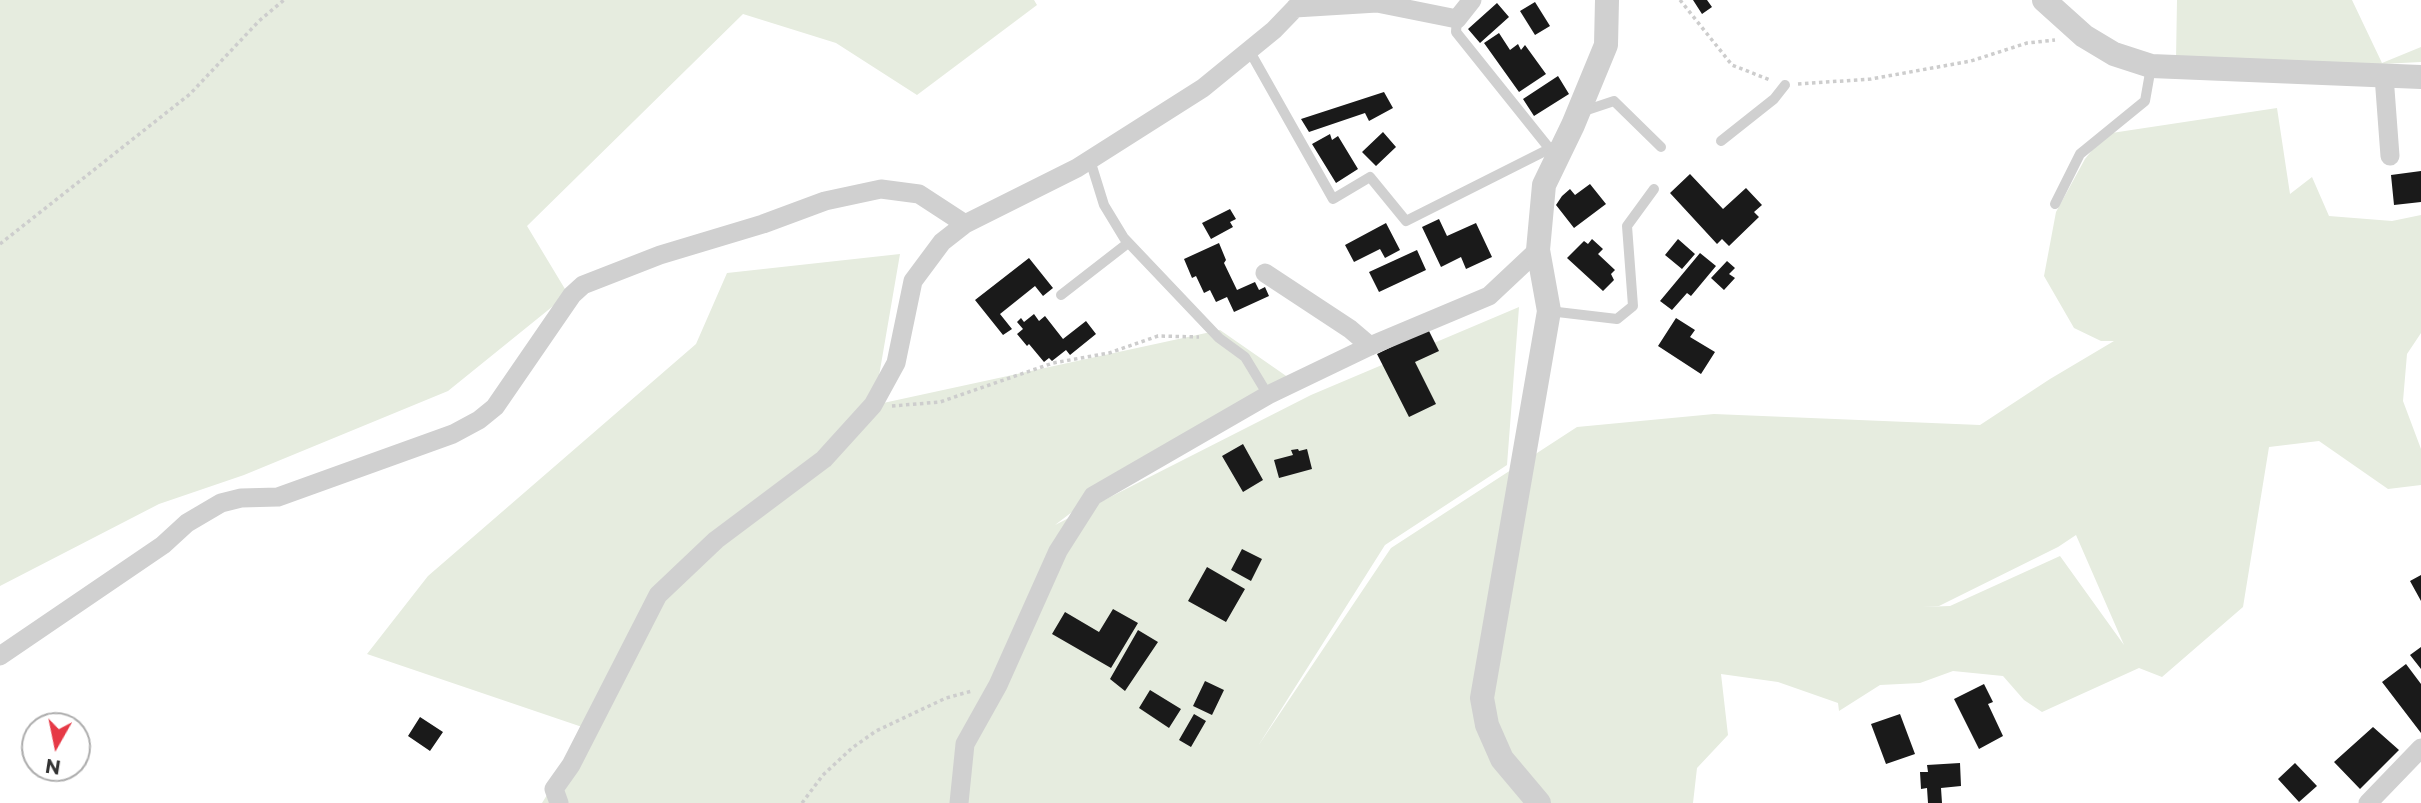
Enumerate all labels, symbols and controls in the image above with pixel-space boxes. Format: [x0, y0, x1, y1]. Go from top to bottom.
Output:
north arrow [21, 712, 91, 782]
text: N [44, 754, 62, 779]

